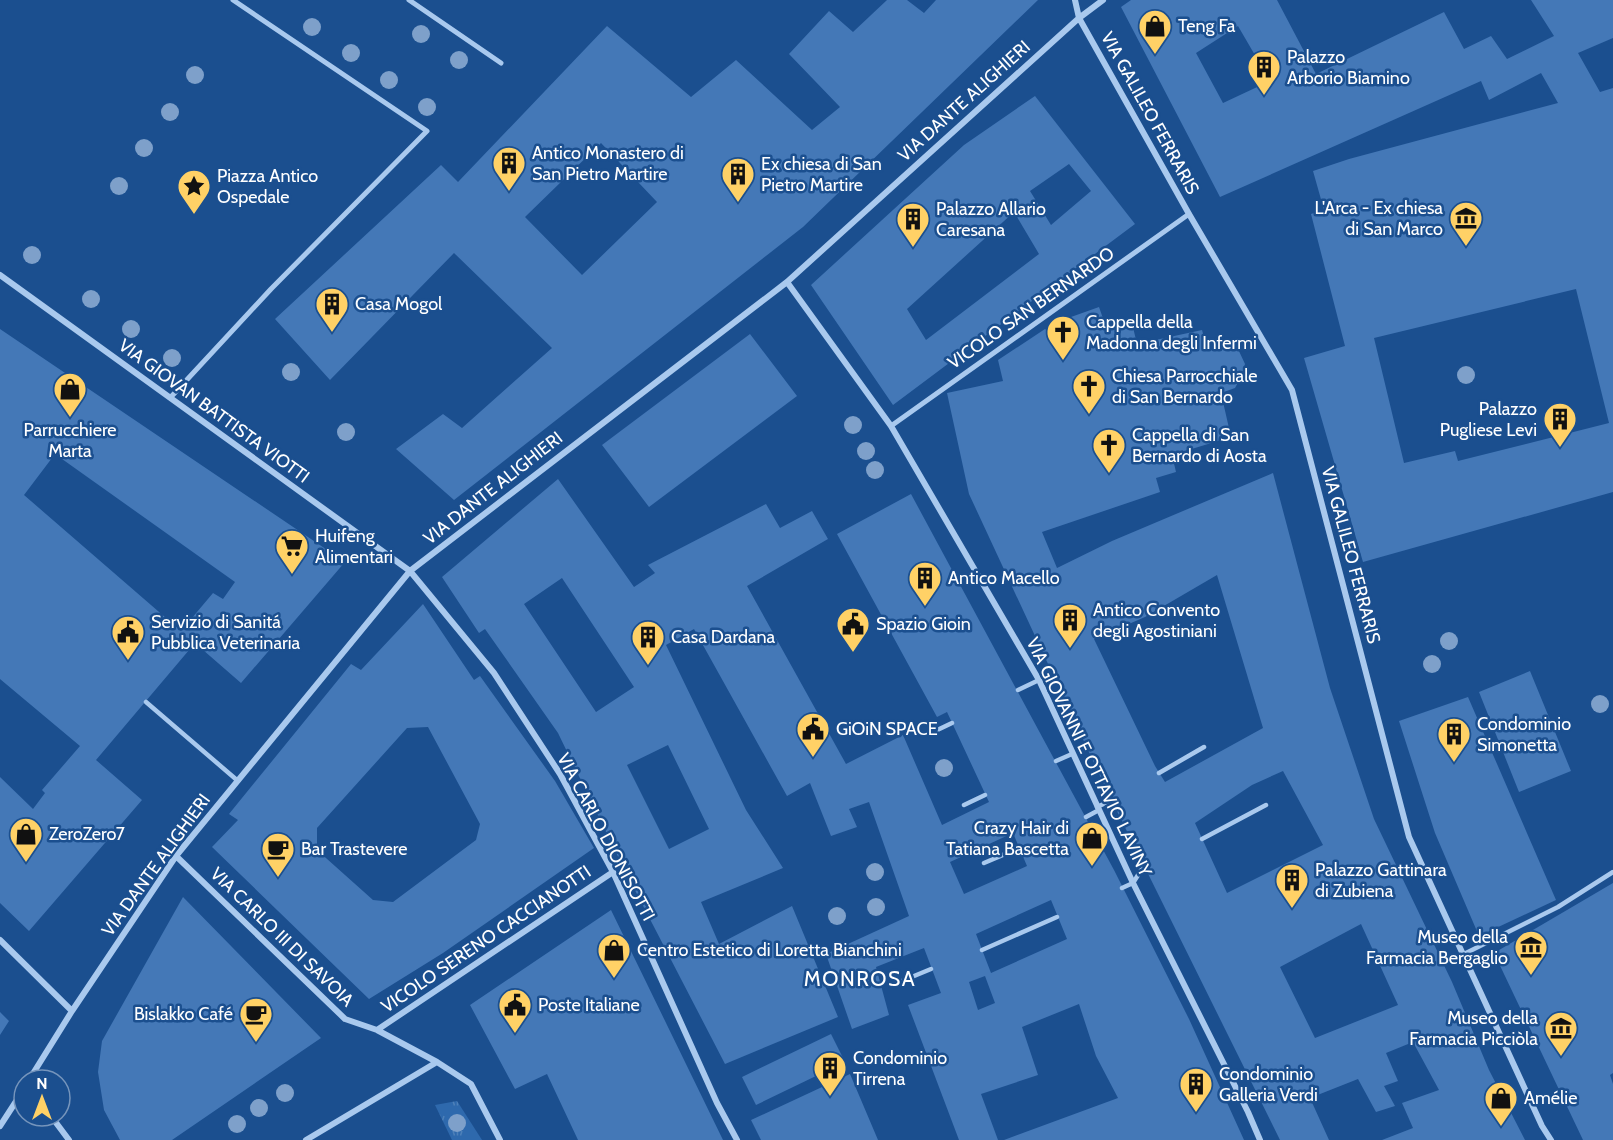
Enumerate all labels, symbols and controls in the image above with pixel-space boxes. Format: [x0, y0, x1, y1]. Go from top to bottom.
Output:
shop icon: Teng Fa [1137, 8, 1173, 55]
place label: Teng Fa [1178, 15, 1236, 37]
street label: VIA GALILEO FERRARIS [1096, 28, 1204, 198]
street label: VIA DANTE ALIGHIERI [893, 36, 1035, 166]
place label: Palazzo Arborio Biamino [1287, 46, 1410, 89]
building icon: Palazzo Arborio Biamino [1246, 49, 1282, 96]
place label: Antico Monastero di San Pietro Martire [532, 142, 684, 185]
building icon: Antico Monastero di San Pietro Martire [491, 145, 527, 192]
place label: Ex chiesa di San Pietro Martire [761, 153, 882, 196]
building icon: Ex chiesa di San Pietro Martire [720, 156, 756, 203]
place label: Piazza Antico Ospedale [217, 165, 318, 208]
place icon: Piazza Antico Ospedale [176, 168, 212, 215]
place label: L'Arca - Ex chiesa di San Marco [1315, 197, 1443, 240]
place label: Palazzo Allario Caresana [936, 198, 1046, 241]
museum icon: L'Arca - Ex chiesa di San Marco [1448, 200, 1484, 247]
building icon: Palazzo Allario Caresana [895, 201, 931, 248]
street label: VICOLO SAN BERNARDO [944, 242, 1119, 374]
building icon: Casa Mogol [314, 286, 350, 333]
place label: Casa Mogol [355, 293, 443, 315]
place label: Cappella della Madonna degli Infermi [1086, 311, 1257, 354]
church icon: Cappella della Madonna degli Infermi [1045, 314, 1081, 361]
street label: VIA GIOVAN BATTISTA VIOTTI [114, 334, 314, 488]
place label: Chiesa Parrocchiale di San Bernardo [1112, 365, 1258, 408]
church icon: Chiesa Parrocchiale di San Bernardo [1071, 368, 1107, 415]
shop icon: Parrucchiere Marta [52, 371, 88, 418]
place label: Palazzo Pugliese Levi [1440, 398, 1537, 441]
building icon: Palazzo Pugliese Levi [1542, 401, 1578, 448]
place label: Parrucchiere Marta [23, 419, 117, 462]
place label: Cappella di San Bernardo di Aosta [1132, 424, 1267, 467]
street label: VIA DANTE ALIGHIERI [419, 427, 567, 549]
church icon: Cappella di San Bernardo di Aosta [1091, 427, 1127, 474]
street label: VIA GALILEO FERRARIS [1317, 464, 1385, 646]
place label: Huifeng Alimentari [315, 525, 393, 568]
supermarket icon: Huifeng Alimentari [274, 528, 310, 575]
building icon: Antico Macello [907, 560, 943, 607]
place label: Antico Macello [948, 567, 1060, 589]
place label: Antico Convento degli Agostiniani [1093, 599, 1220, 642]
building icon: Antico Convento degli Agostiniani [1052, 602, 1088, 649]
public building icon: Spazio Gioin [835, 606, 871, 653]
place label: Servizio di Sanitá Pubblica Veterinaria [151, 611, 301, 654]
place label: Spazio Gioin [876, 613, 971, 635]
public building icon: Servizio di Sanitá Pubblica Veterinaria [110, 614, 146, 661]
building icon: Casa Dardana [630, 619, 666, 666]
place label: Casa Dardana [671, 626, 776, 648]
street label: VIA GIOVANNI E OTTAVIO LAVINY [1021, 634, 1157, 881]
public building icon: GiOiN SPACE [795, 711, 831, 758]
place label: Condominio Simonetta [1477, 713, 1571, 756]
building icon: Condominio Simonetta [1436, 716, 1472, 763]
place label: GiOiN SPACE [836, 718, 938, 740]
street label: VIA CARLO DIONISOTTI [552, 749, 660, 925]
street label: VIA DANTE ALIGHIERI [97, 790, 215, 940]
shop icon: ZeroZero7 [8, 816, 44, 863]
place label: Crazy Hair di Tatiana Bascetta [946, 817, 1069, 860]
shop icon: Crazy Hair di Tatiana Bascetta [1074, 820, 1110, 867]
place label: ZeroZero7 [49, 823, 125, 845]
cafe icon: Bar Trastevere [260, 831, 296, 878]
place label: Bar Trastevere [301, 838, 408, 860]
place label: Palazzo Gattinara di Zubiena [1315, 859, 1447, 902]
street label: VICOLO SERENO CACCIANOTTI [377, 861, 595, 1017]
building icon: Palazzo Gattinara di Zubiena [1274, 862, 1310, 909]
street label: VIA CARLO III DI SAVOIA [206, 863, 358, 1011]
place label: Museo della Farmacia Bergaglio [1366, 926, 1508, 969]
museum icon: Museo della Farmacia Bergaglio [1513, 929, 1549, 976]
shop icon: Centro Estetico di Loretta Bianchini [596, 932, 632, 979]
place label: Centro Estetico di Loretta Bianchini [637, 939, 902, 961]
district label: MONROSA [804, 966, 916, 991]
public building icon: Poste Italiane [497, 987, 533, 1034]
place label: Poste Italiane [538, 994, 640, 1016]
cafe icon: Bislakko Café [238, 996, 274, 1043]
place label: Bislakko Café [134, 1003, 233, 1025]
place label: Museo della Farmacia Picciòla [1409, 1007, 1538, 1050]
museum icon: Museo della Farmacia Picciòla [1543, 1010, 1579, 1057]
place label: Condominio Tirrena [853, 1047, 947, 1090]
building icon: Condominio Tirrena [812, 1050, 848, 1097]
place label: Condominio Galleria Verdi [1219, 1063, 1318, 1106]
building icon: Condominio Galleria Verdi [1178, 1066, 1214, 1113]
north arrow [12, 1068, 72, 1128]
text: N [36, 1074, 48, 1093]
shop icon: Amélie [1483, 1080, 1519, 1127]
place label: Amélie [1524, 1087, 1577, 1109]

